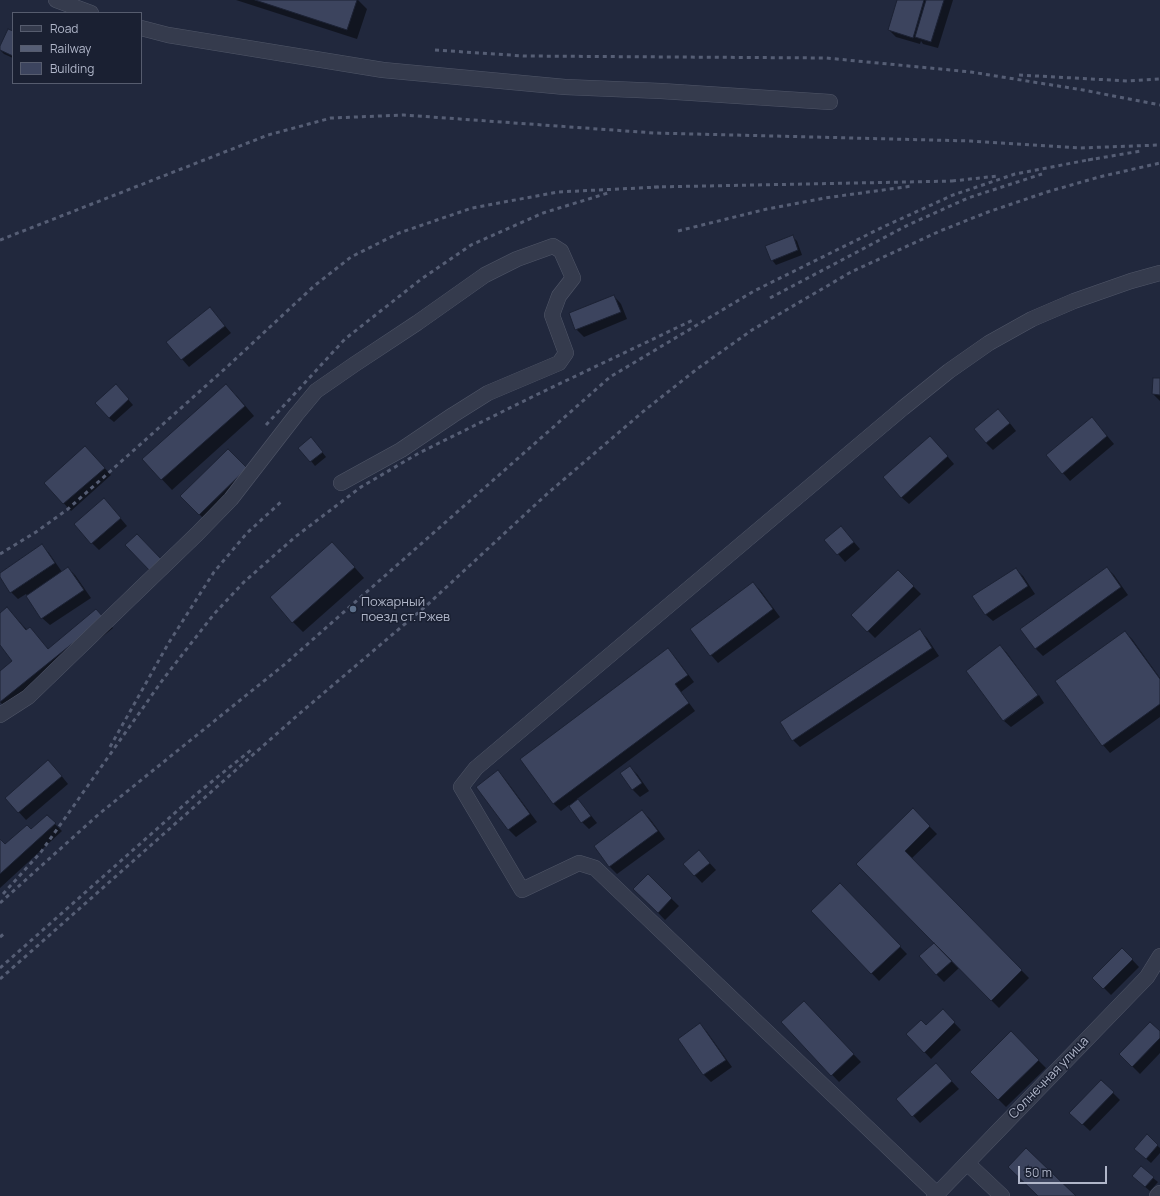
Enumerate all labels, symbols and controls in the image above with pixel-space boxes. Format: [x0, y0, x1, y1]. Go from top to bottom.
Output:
legend [12, 12, 142, 84]
text: Road [50, 20, 78, 37]
text: Railway [50, 40, 91, 57]
text: Building [50, 60, 94, 77]
place label: Пожарный поезд ст. Ржев [361, 594, 450, 625]
marker: Пожарный поезд ст. Ржев [348, 604, 358, 614]
street label: Солнечная улица [1006, 1034, 1092, 1122]
scale bar [1020, 1158, 1109, 1184]
text: 50 m [1025, 1164, 1052, 1181]

